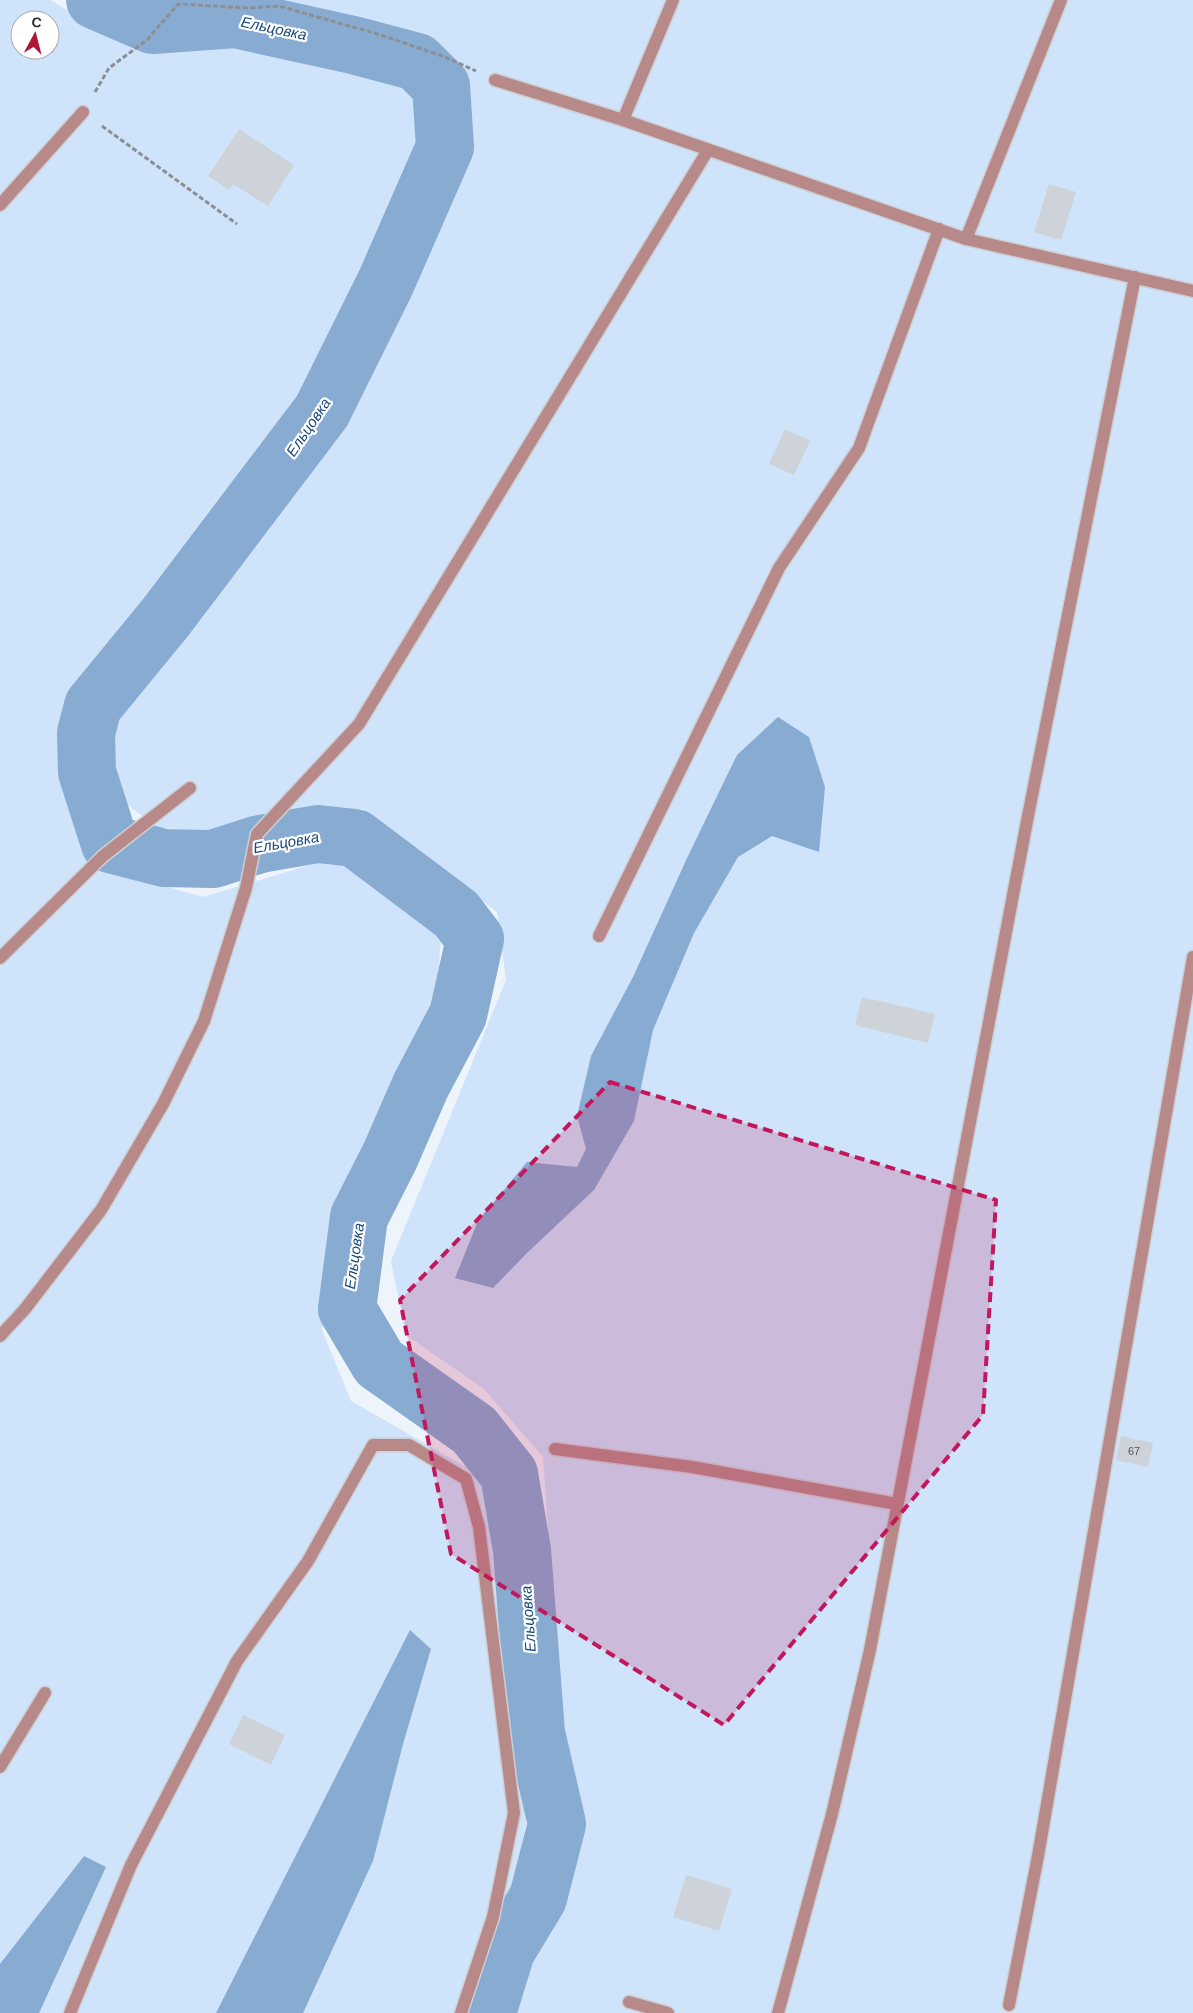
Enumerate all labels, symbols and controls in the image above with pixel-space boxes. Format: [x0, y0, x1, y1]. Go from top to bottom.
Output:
north arrow [10, 10, 60, 60]
water label: Ельцовка [240, 13, 308, 43]
text: С [31, 14, 43, 31]
water label: Ельцовка [282, 395, 334, 459]
water label: Ельцовка [252, 828, 320, 856]
water label: Ельцовка [341, 1222, 367, 1290]
house number: 67 [1128, 1445, 1140, 1457]
water label: Ельцовка [517, 1585, 539, 1653]

